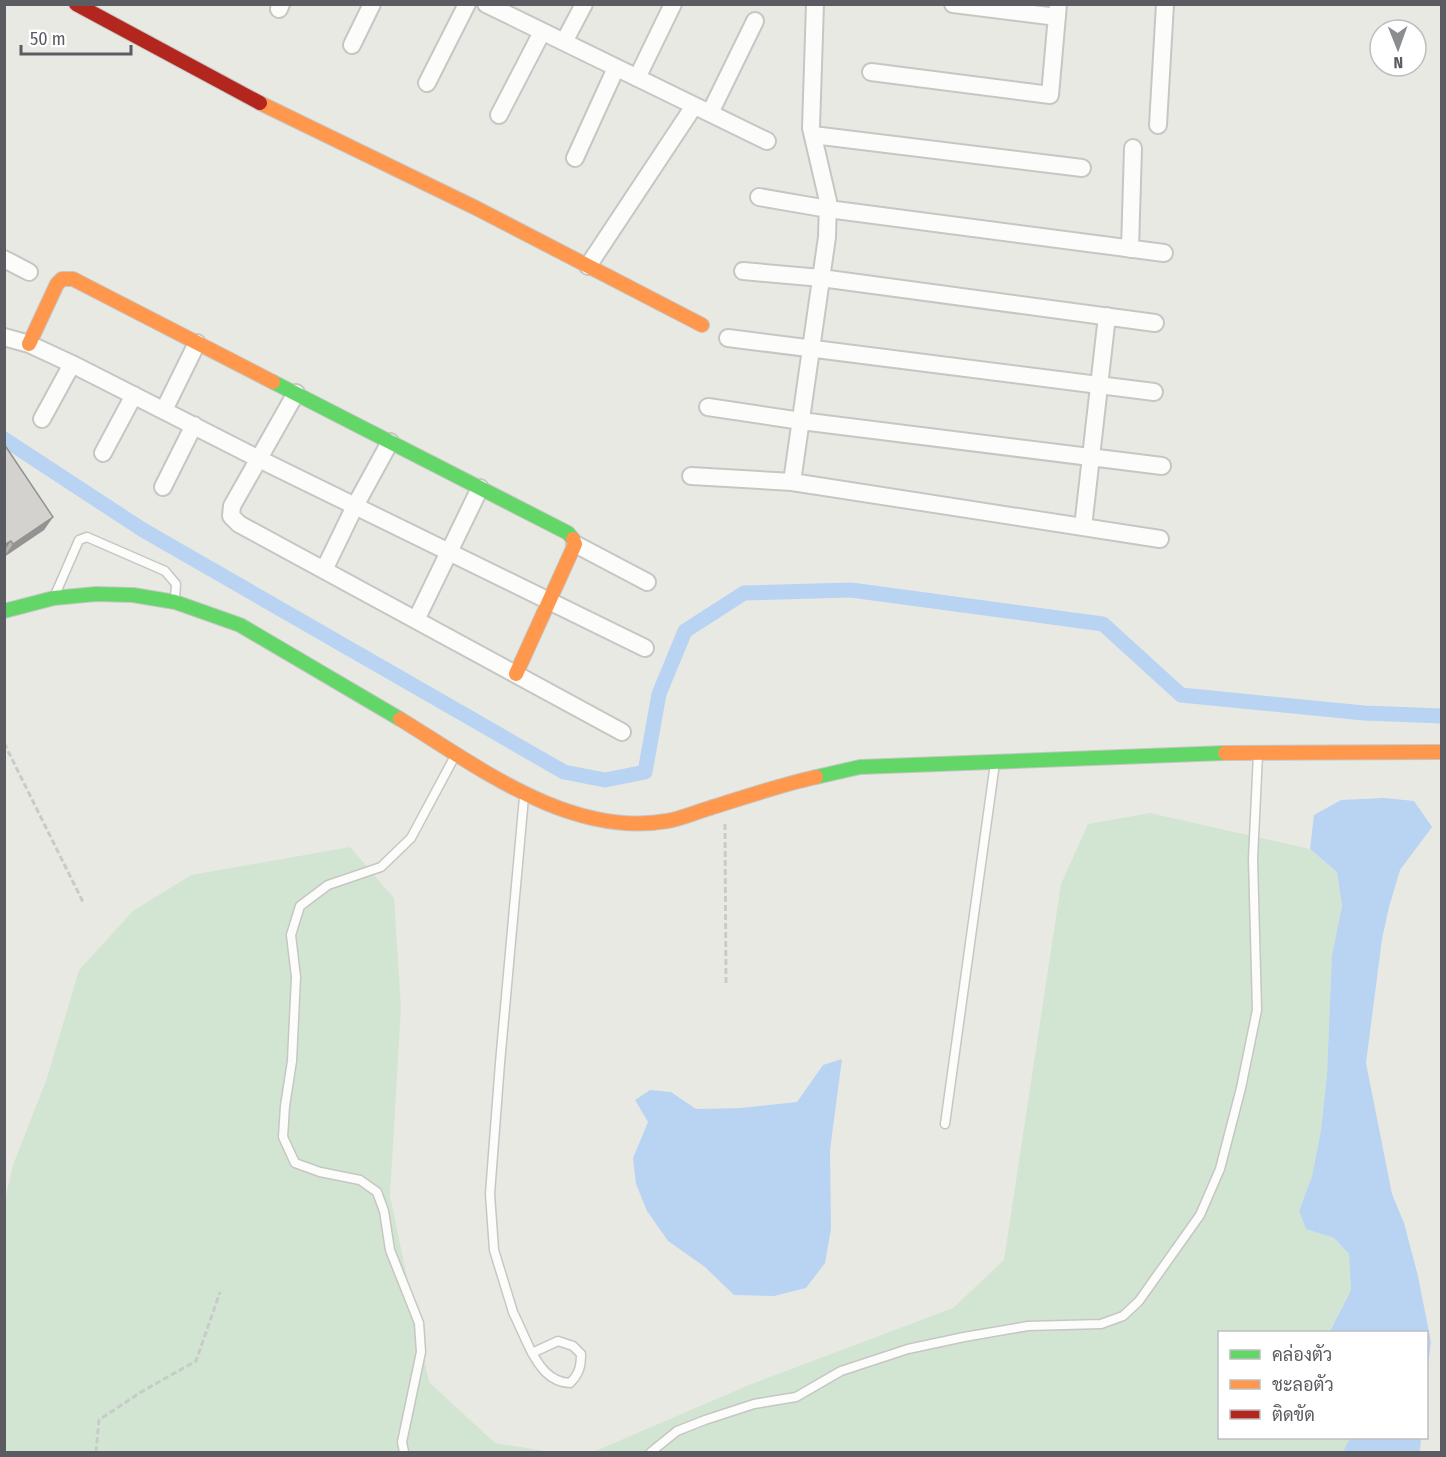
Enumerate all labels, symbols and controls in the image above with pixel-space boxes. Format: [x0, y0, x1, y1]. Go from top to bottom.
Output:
scale bar [21, 18, 130, 56]
north arrow [1368, 18, 1428, 78]
text: 50 m [30, 28, 66, 50]
text: N [1393, 53, 1403, 72]
legend [1218, 1331, 1428, 1439]
text: คล่องตัว [1272, 1343, 1332, 1366]
text: ชะลอตัว [1272, 1374, 1334, 1396]
text: ติดขัด [1272, 1404, 1315, 1426]

